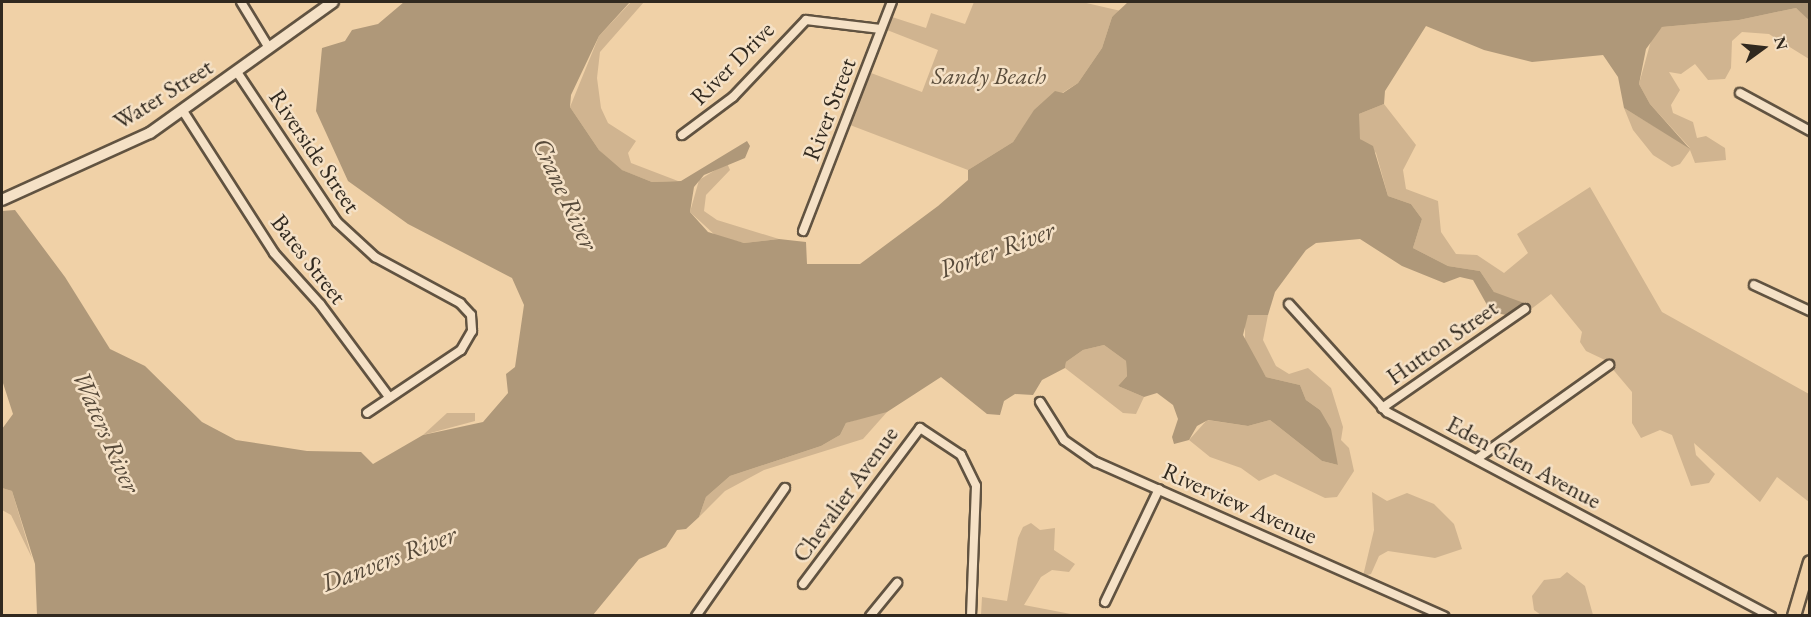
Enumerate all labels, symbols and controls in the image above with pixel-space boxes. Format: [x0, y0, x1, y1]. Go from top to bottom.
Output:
street label: River Drive [684, 15, 780, 111]
north arrow [1733, 18, 1793, 78]
text: N [1769, 34, 1793, 52]
street label: Water Street [108, 52, 218, 136]
street label: River Street [796, 54, 862, 164]
park label: Sandy Beach [932, 62, 1046, 90]
street label: Riverside Street [263, 84, 367, 218]
water label: Crane River [525, 133, 605, 255]
street label: Bates Street [265, 208, 353, 310]
water label: Porter River [935, 215, 1059, 285]
street label: Hutton Street [1381, 293, 1503, 391]
water label: Waters River [65, 366, 147, 498]
street label: Eden Glen Avenue [1442, 409, 1606, 515]
street label: Chevalier Avenue [786, 420, 904, 568]
street label: Riverview Avenue [1158, 456, 1322, 550]
water label: Danvers River [317, 519, 461, 599]

